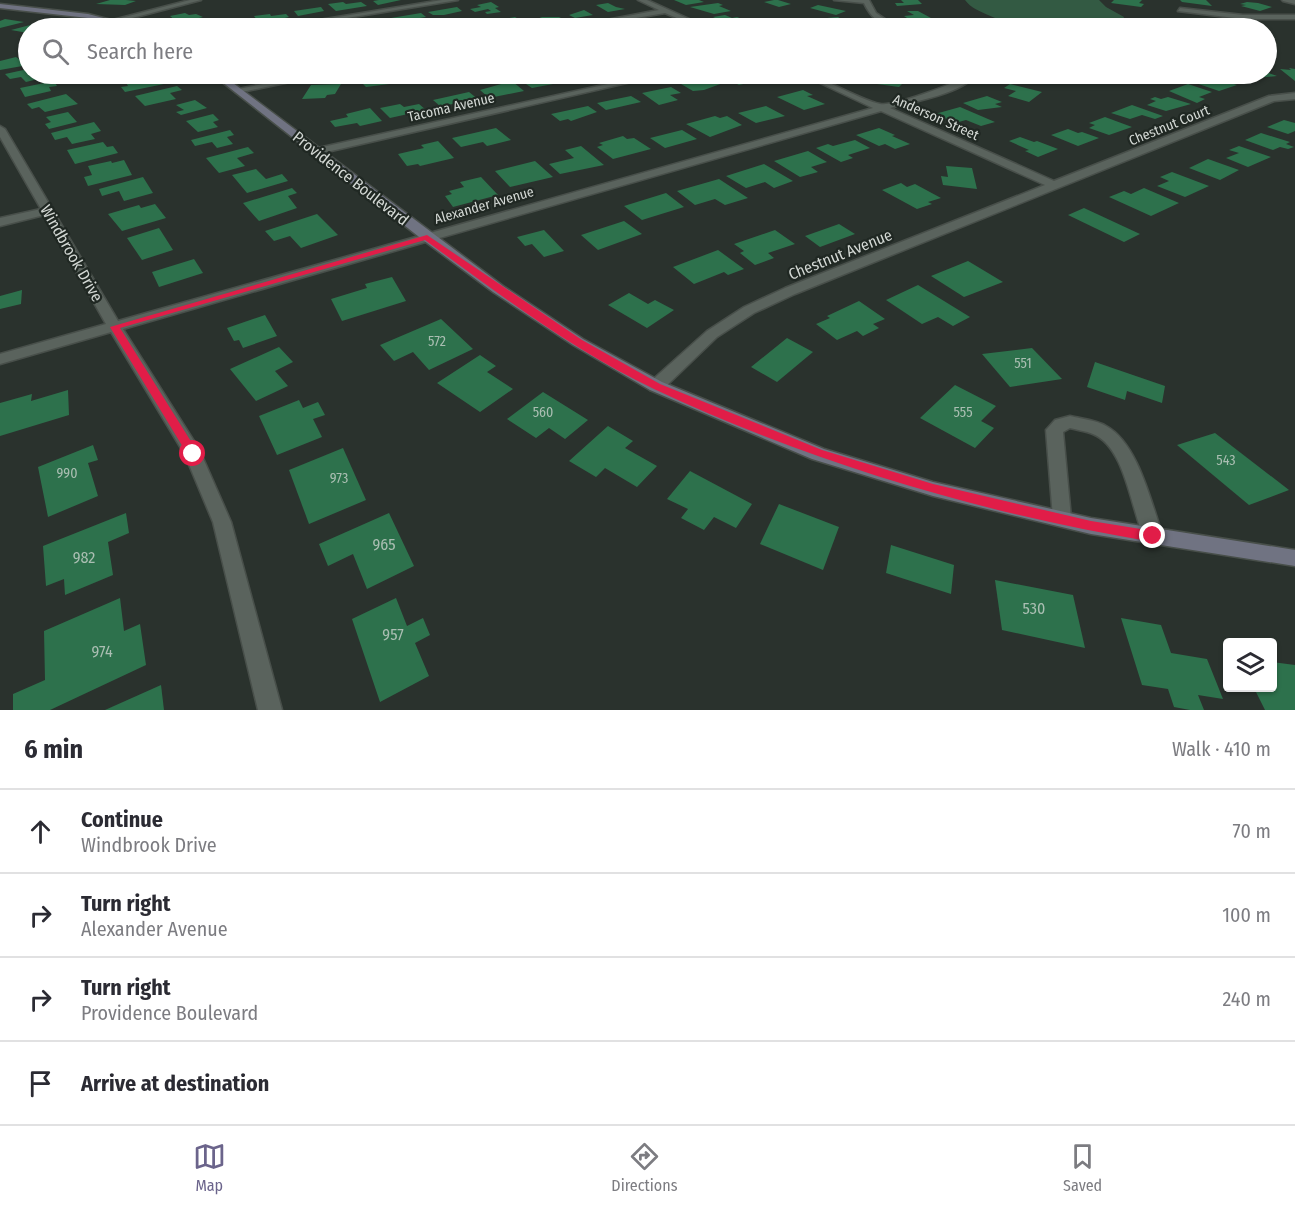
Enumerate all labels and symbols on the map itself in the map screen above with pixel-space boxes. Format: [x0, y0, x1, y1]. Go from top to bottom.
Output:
street label: Tacoma Avenue [406, 89, 496, 126]
street label: Anderson Street [890, 91, 982, 144]
street label: Chestnut Court [1126, 101, 1212, 149]
street label: Providence Boulevard [289, 127, 412, 230]
street label: Alexander Avenue [432, 183, 536, 228]
street label: Windbrook Drive [36, 201, 107, 305]
street label: Chestnut Avenue [786, 225, 895, 284]
house number: 572 [428, 333, 446, 350]
house number: 551 [1014, 355, 1032, 372]
house number: 560 [533, 404, 553, 421]
house number: 555 [953, 404, 973, 421]
route start [179, 440, 205, 466]
house number: 543 [1216, 452, 1236, 469]
house number: 990 [57, 465, 77, 482]
house number: 973 [330, 470, 348, 487]
route end [1139, 522, 1165, 548]
house number: 965 [373, 535, 395, 554]
house number: 982 [73, 548, 95, 567]
house number: 530 [1023, 599, 1045, 618]
house number: 957 [382, 625, 404, 644]
house number: 974 [91, 642, 113, 661]

